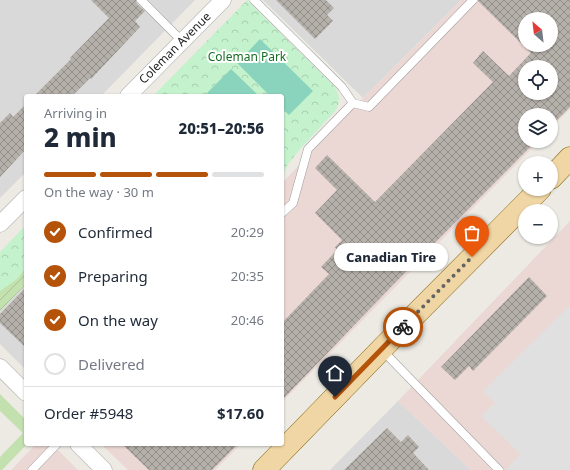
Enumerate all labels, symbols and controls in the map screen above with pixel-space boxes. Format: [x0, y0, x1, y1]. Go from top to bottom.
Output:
street label: Coleman Avenue [135, 8, 215, 87]
north arrow [518, 12, 558, 52]
map controls [518, 12, 558, 244]
park label: Coleman Park [208, 48, 287, 65]
button: locate [518, 60, 558, 100]
text: Arriving in [44, 104, 107, 122]
button: layers [518, 108, 558, 148]
text: 20:51–20:56 [179, 118, 264, 138]
text: 2 min [44, 119, 117, 155]
button: + [518, 156, 558, 196]
text: On the way · 30 m [44, 183, 154, 201]
button: − [518, 204, 558, 244]
pin [455, 216, 489, 257]
icon: check [44, 221, 66, 243]
text: Confirmed [78, 222, 153, 242]
icon: bag [461, 222, 483, 244]
text: 20:29 [231, 223, 264, 241]
callout: Canadian Tire [334, 243, 448, 271]
text: Canadian Tire [346, 248, 436, 266]
icon: check [44, 265, 66, 287]
text: Preparing [78, 266, 148, 286]
text: 20:35 [231, 267, 264, 285]
courier [383, 307, 423, 347]
icon: check [44, 309, 66, 331]
text: On the way [78, 310, 158, 330]
text: 20:46 [231, 311, 264, 329]
icon: bike [392, 316, 414, 338]
text: Delivered [78, 354, 145, 374]
pin [318, 356, 352, 397]
icon: home [324, 362, 346, 384]
text: Order #5948 [44, 403, 133, 423]
text: $17.60 [217, 403, 264, 423]

